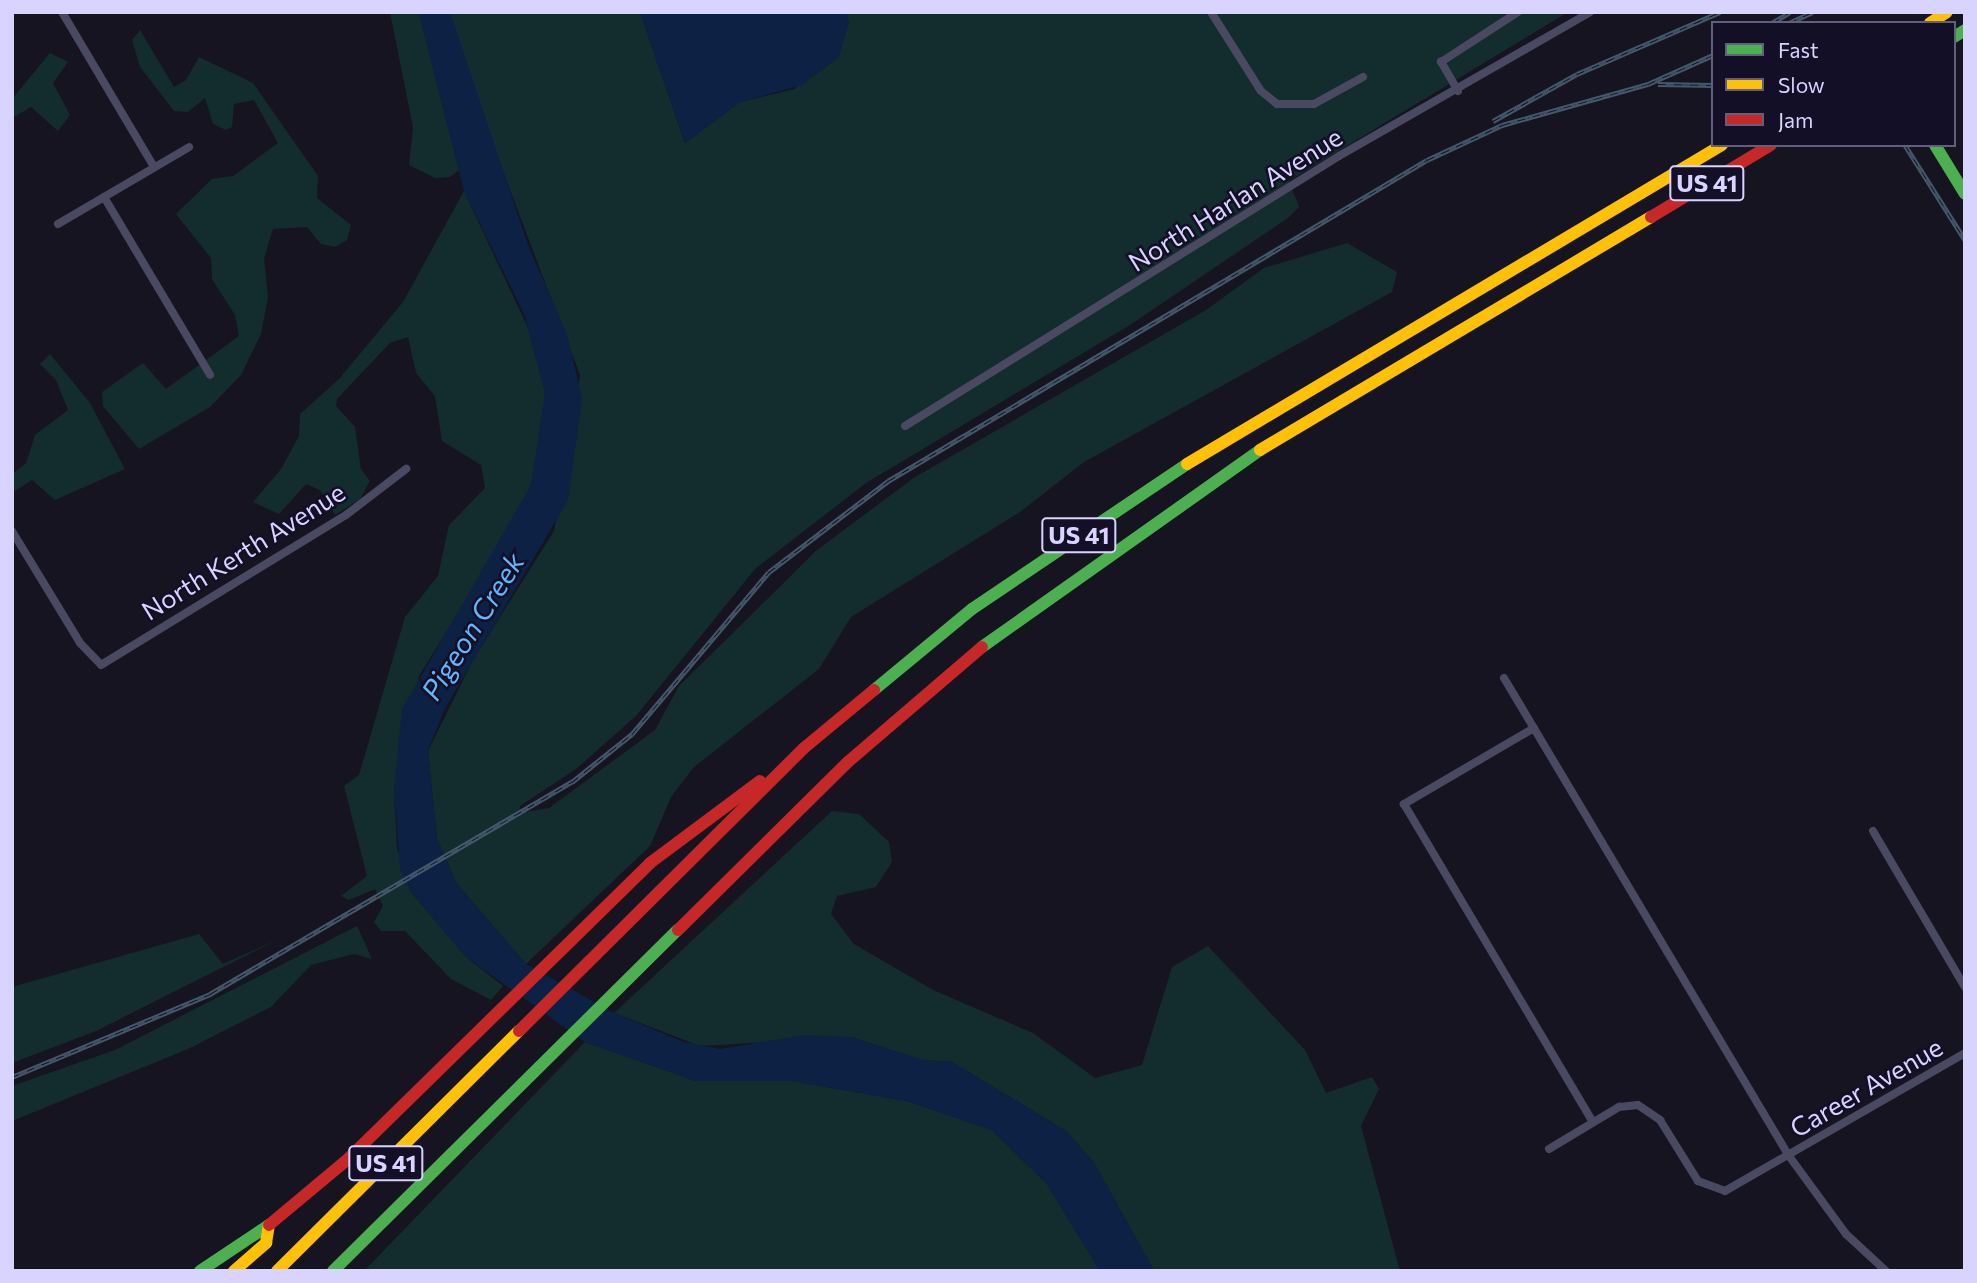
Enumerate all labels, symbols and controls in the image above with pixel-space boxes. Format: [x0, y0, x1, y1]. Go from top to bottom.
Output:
legend [1711, 21, 1956, 147]
text: Fast [1778, 37, 1819, 62]
text: Slow [1778, 72, 1825, 97]
text: Jam [1778, 107, 1813, 132]
street label: North Harlan Avenue [1122, 121, 1348, 277]
road number: US 41 [1668, 162, 1746, 204]
street label: North Kerth Avenue [136, 476, 350, 626]
road number: US 41 [1040, 514, 1118, 556]
water label: Pigeon Creek [413, 546, 531, 706]
street label: Career Avenue [1784, 1031, 1948, 1143]
road number: US 41 [348, 1142, 424, 1184]

